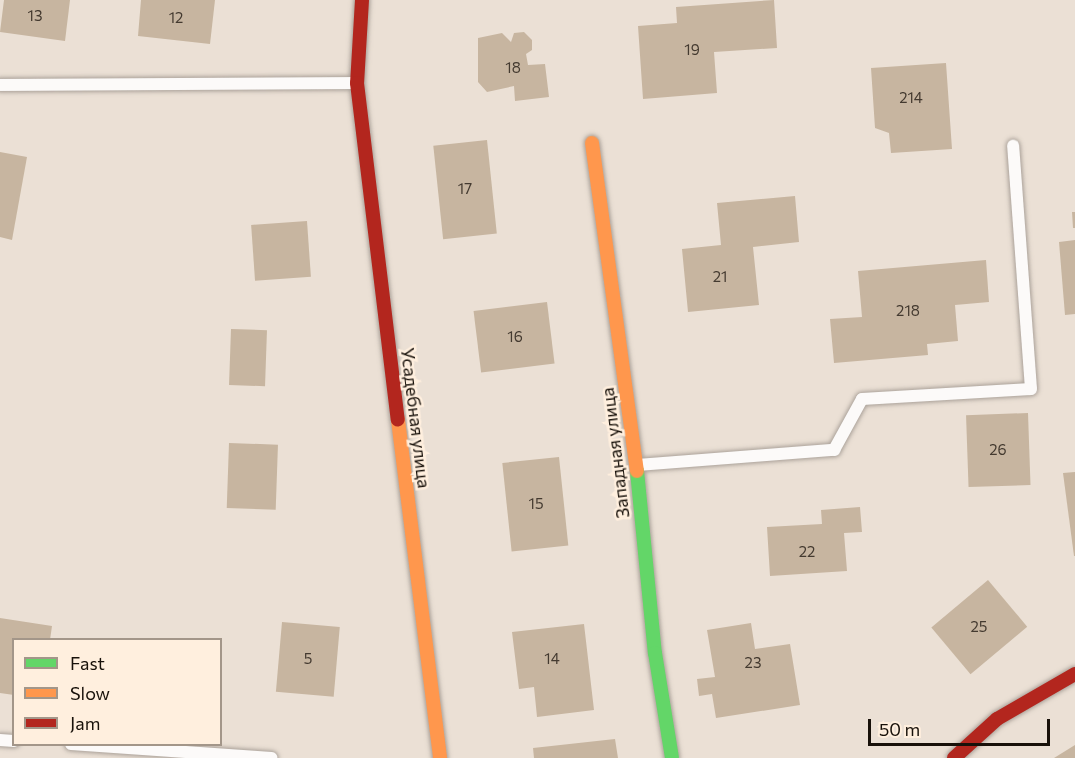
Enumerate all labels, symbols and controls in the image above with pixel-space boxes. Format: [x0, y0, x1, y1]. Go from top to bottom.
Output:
house number: 13 [28, 7, 42, 25]
house number: 12 [169, 9, 183, 27]
house number: 19 [684, 41, 700, 59]
house number: 18 [505, 59, 521, 77]
house number: 214 [899, 89, 923, 107]
house number: 17 [458, 180, 472, 198]
house number: 21 [713, 268, 727, 286]
house number: 218 [896, 302, 920, 320]
house number: 16 [507, 328, 523, 346]
street label: Усадебная улица [397, 347, 435, 489]
street label: Западная улица [596, 386, 634, 520]
house number: 26 [989, 441, 1007, 459]
house number: 15 [528, 495, 544, 513]
house number: 22 [799, 543, 815, 561]
house number: 25 [971, 618, 987, 636]
legend [12, 638, 222, 746]
house number: 5 [304, 650, 312, 668]
house number: 14 [544, 650, 560, 668]
text: Fast [70, 652, 105, 674]
house number: 23 [745, 654, 761, 672]
text: Slow [70, 682, 110, 704]
scale bar [871, 707, 1052, 745]
text: Jam [70, 712, 100, 734]
text: 50 m [879, 718, 920, 740]

